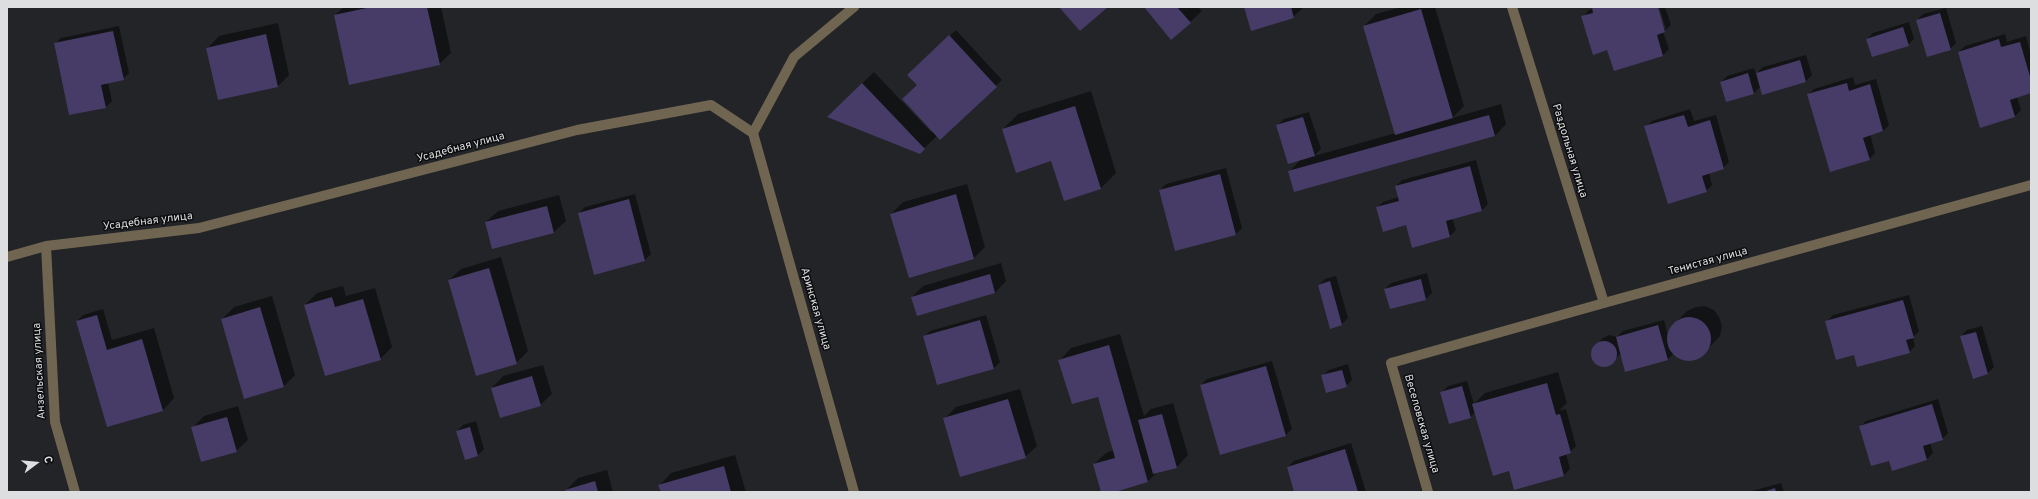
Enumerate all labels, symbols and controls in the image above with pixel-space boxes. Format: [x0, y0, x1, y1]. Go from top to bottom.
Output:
street label: Раздольная улица [1548, 103, 1590, 199]
street label: Усадебная улица [416, 130, 506, 166]
street label: Усадебная улица [103, 210, 193, 234]
street label: Тенистая улица [1667, 245, 1749, 279]
street label: Аринская улица [797, 266, 833, 352]
street label: Анзельская улица [31, 322, 49, 420]
street label: Веселовская улица [1401, 373, 1441, 475]
north arrow [16, 443, 56, 483]
text: С [40, 454, 55, 465]

